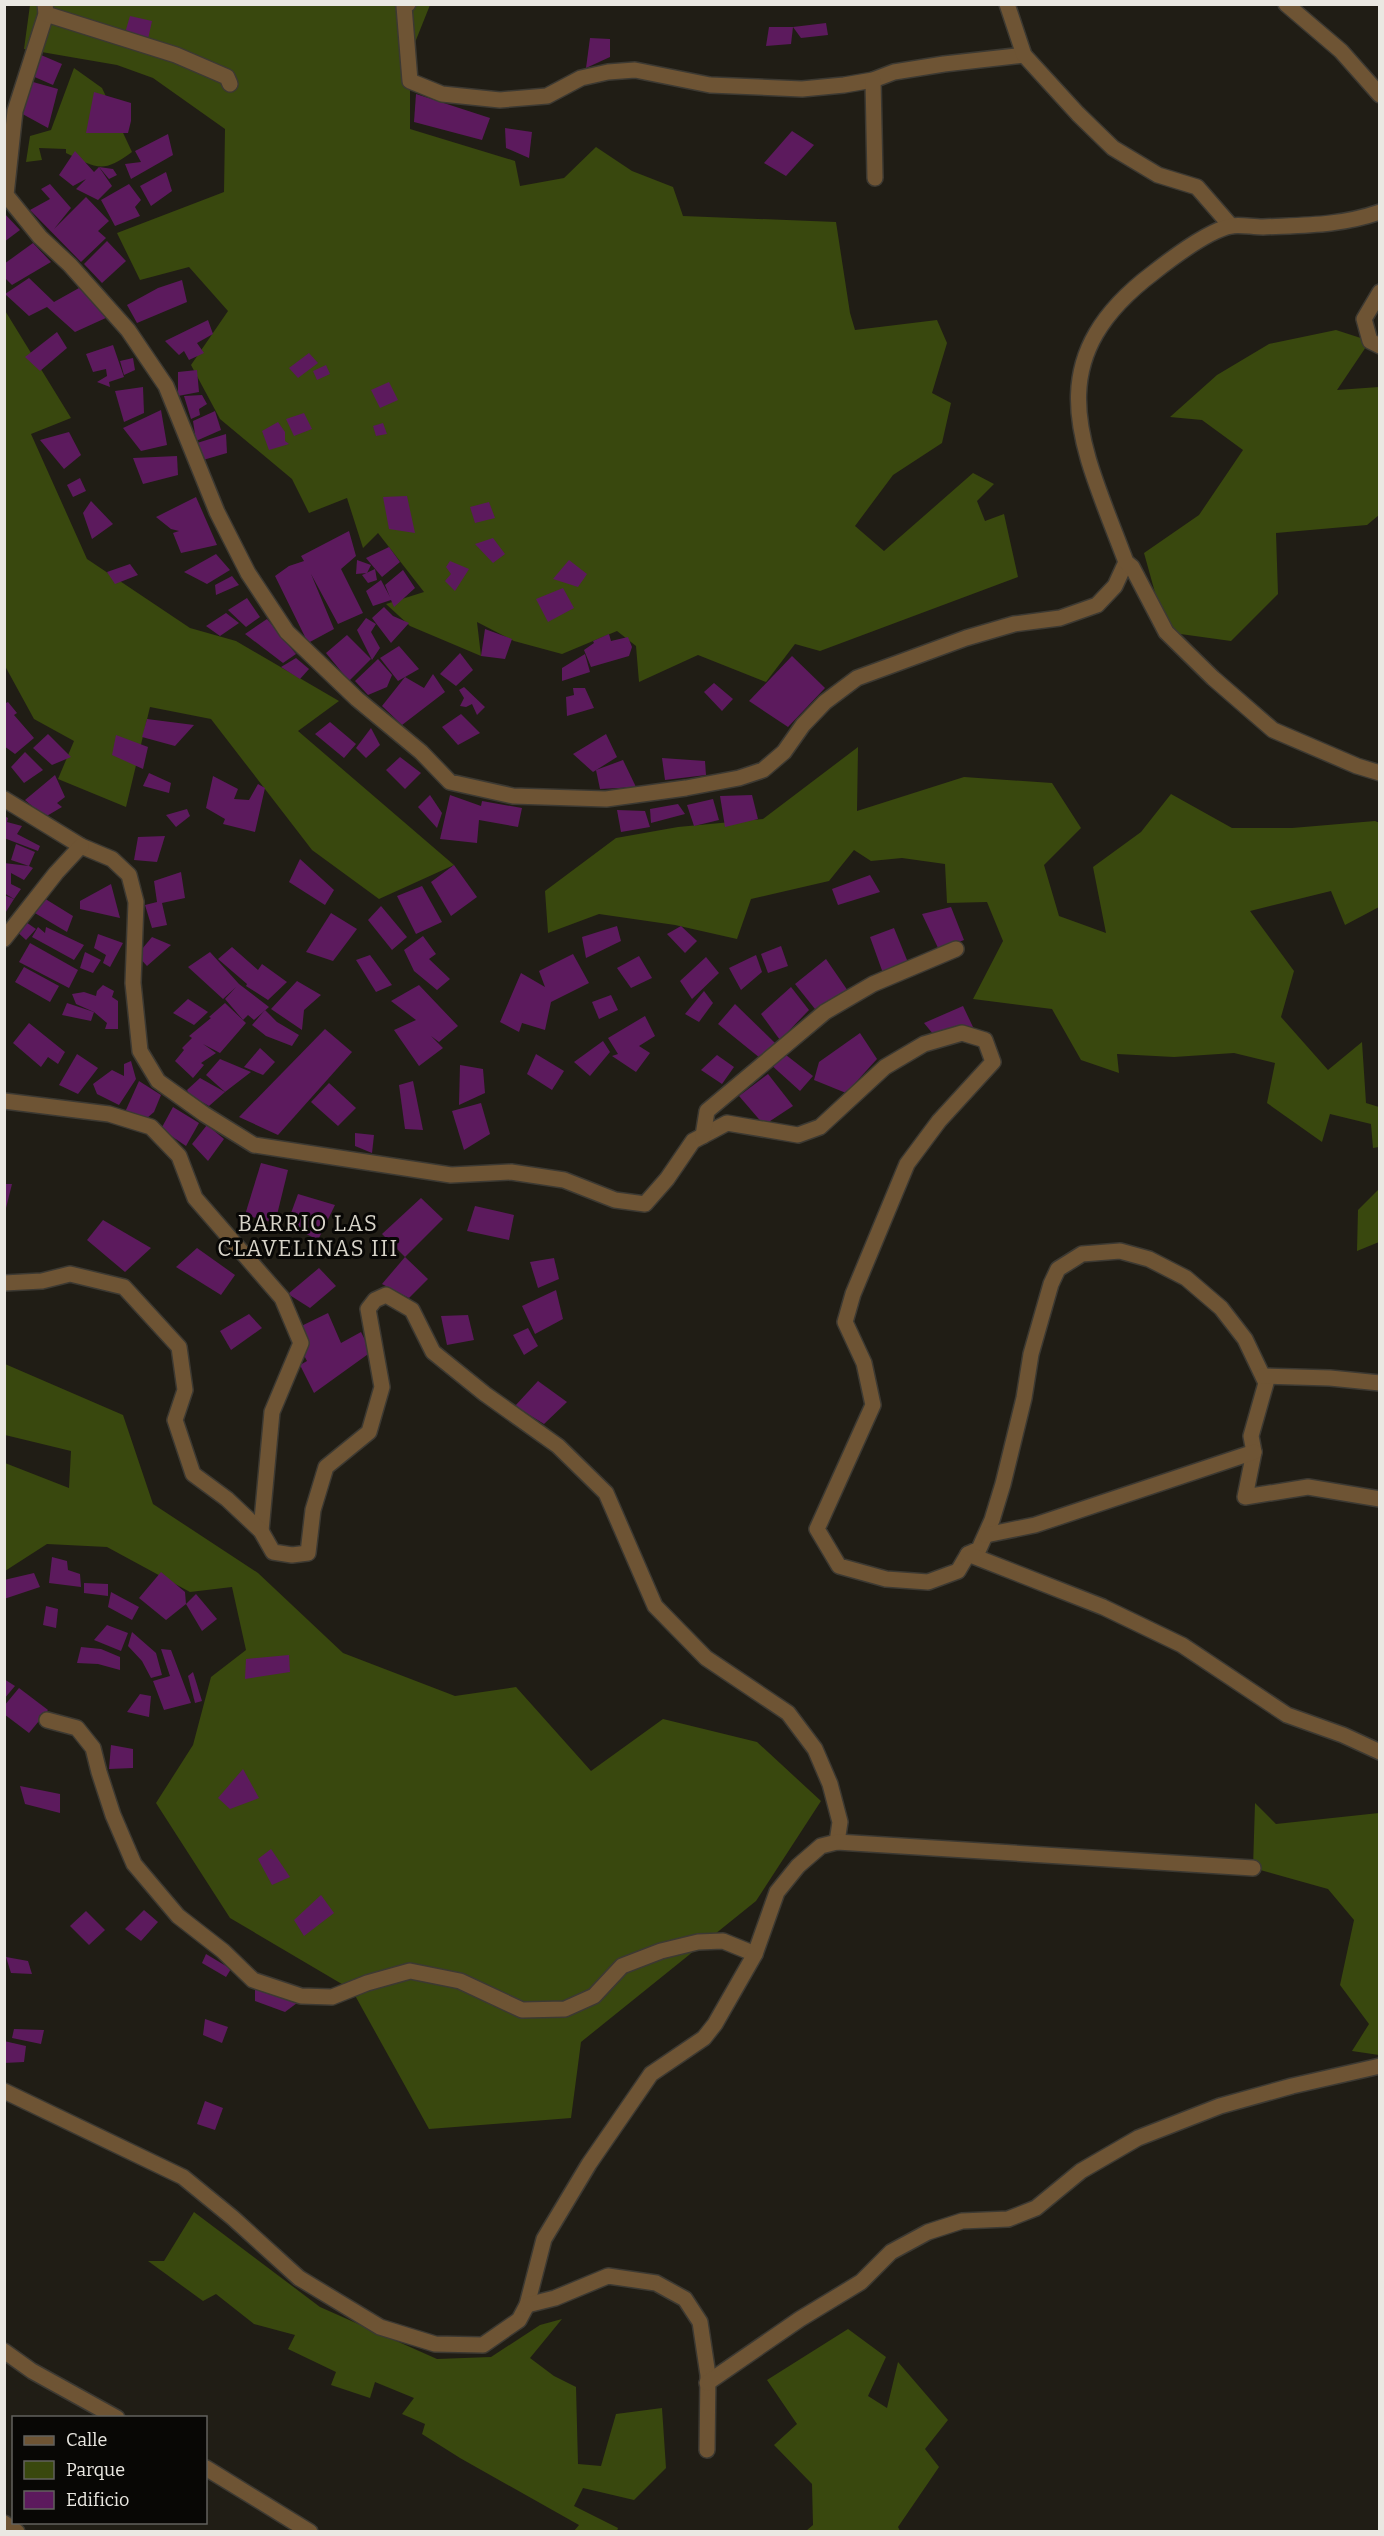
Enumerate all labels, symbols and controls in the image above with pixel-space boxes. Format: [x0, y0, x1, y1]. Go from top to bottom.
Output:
district label: BARRIO LAS CLAVELINAS III [217, 1210, 399, 1262]
legend [12, 2416, 207, 2524]
text: Calle [66, 2429, 107, 2451]
text: Parque [66, 2459, 125, 2481]
text: Edificio [66, 2489, 129, 2511]

